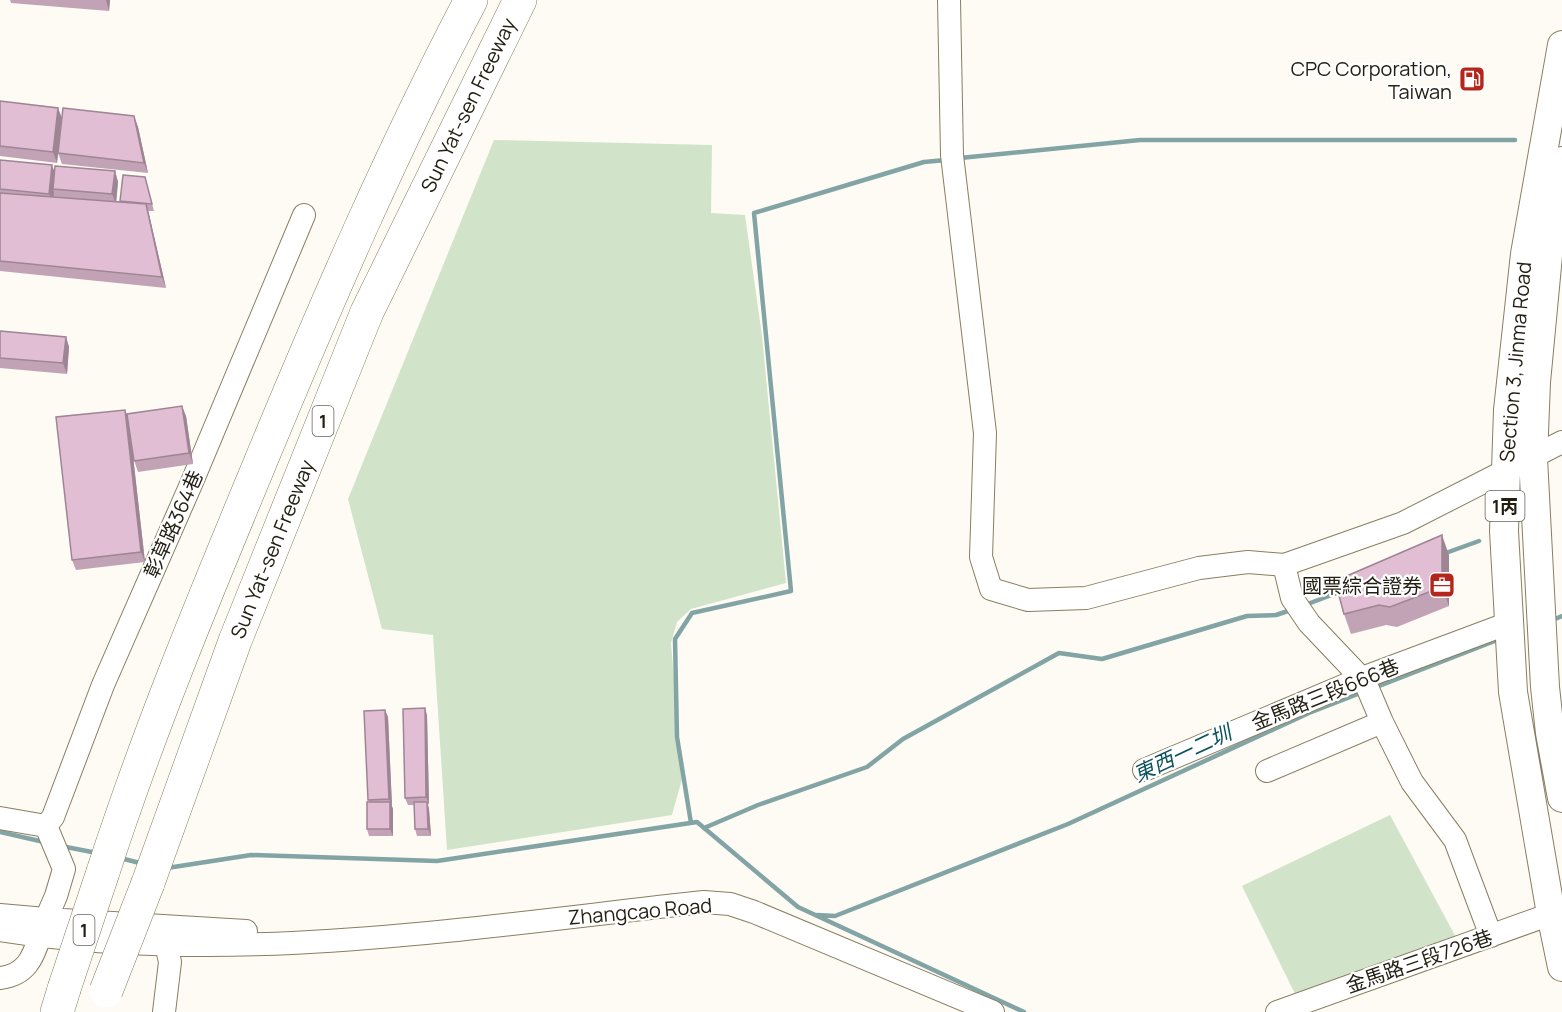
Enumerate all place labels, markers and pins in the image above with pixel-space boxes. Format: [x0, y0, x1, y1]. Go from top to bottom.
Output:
place label: CPC Corporation, Taiwan [1291, 55, 1452, 105]
fuel station icon: CPC Corporation, Taiwan [1457, 64, 1487, 94]
office icon: 國票綜合證券 [1427, 570, 1457, 600]
place label: 國票綜合證券 [1302, 572, 1422, 599]

